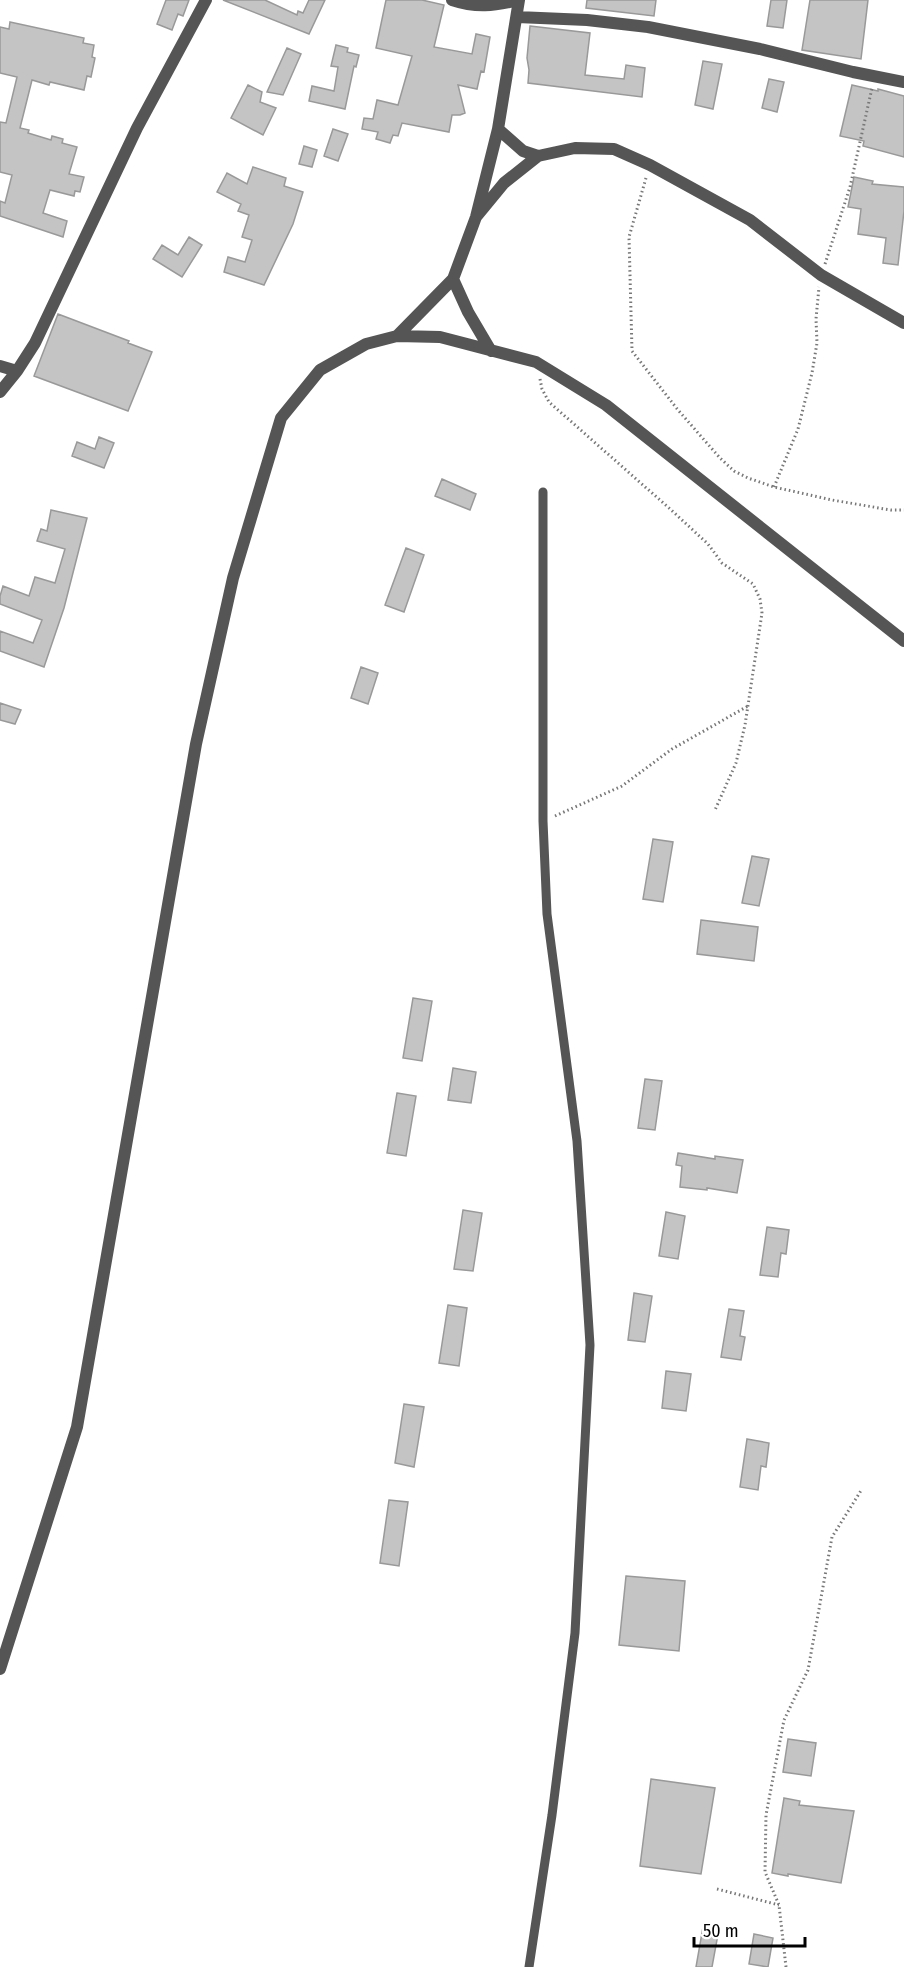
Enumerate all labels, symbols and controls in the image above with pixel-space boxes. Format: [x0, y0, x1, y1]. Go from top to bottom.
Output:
scale bar [694, 1910, 805, 1948]
text: 50 m [703, 1920, 739, 1942]

